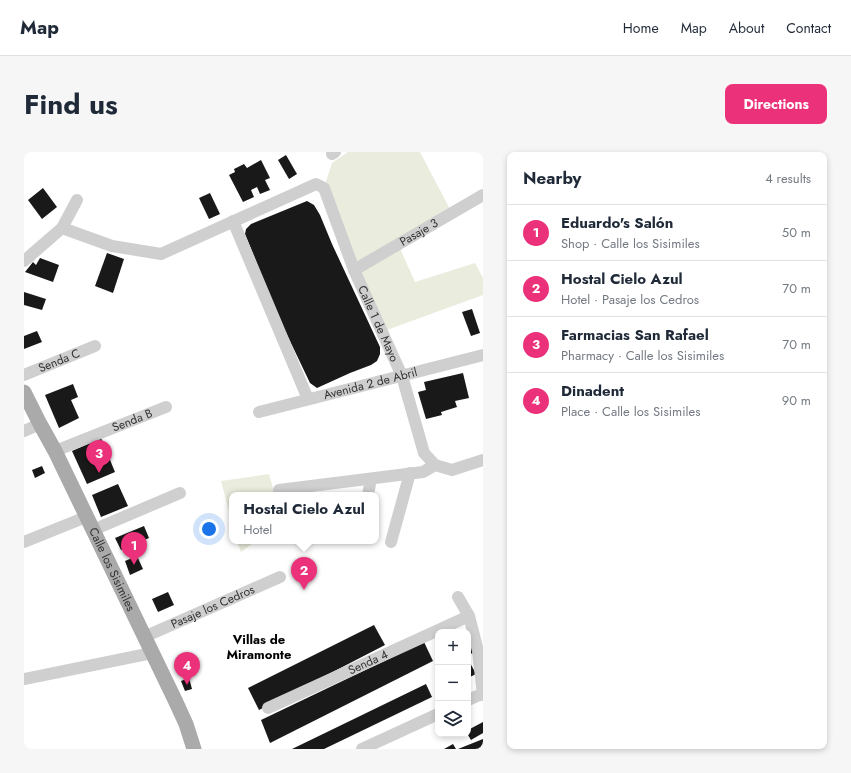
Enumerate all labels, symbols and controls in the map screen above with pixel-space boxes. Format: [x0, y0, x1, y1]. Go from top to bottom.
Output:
text: Map [20, 14, 59, 41]
text: Home [623, 18, 659, 38]
text: Map [681, 18, 707, 38]
text: About [729, 18, 764, 38]
text: Contact [786, 18, 831, 38]
text: Find us [24, 84, 118, 125]
button: Directions [725, 84, 827, 124]
text: Nearby [523, 166, 581, 190]
text: 4 results [765, 169, 811, 188]
text: Eduardo's Salón [561, 212, 673, 234]
street label: Pasaje 3 [396, 214, 442, 251]
text: 1 [533, 223, 539, 242]
text: 50 m [782, 223, 811, 242]
text: Shop · Calle los Sisimiles [561, 234, 700, 253]
text: Hostal Cielo Azul [561, 268, 683, 290]
text: 2 [532, 279, 540, 298]
text: 70 m [782, 279, 811, 298]
street label: Calle 1 de Mayo [353, 283, 404, 365]
text: Hotel · Pasaje los Cedros [561, 290, 699, 309]
text: Farmacias San Rafael [561, 324, 709, 346]
text: 3 [532, 335, 540, 354]
text: 70 m [782, 335, 811, 354]
street label: Senda C [36, 344, 83, 377]
text: Pharmacy · Calle los Sisimiles [561, 346, 724, 365]
street label: Avenida 2 de Abril [322, 363, 419, 404]
text: Dinadent [561, 380, 624, 402]
text: 4 [531, 391, 541, 410]
text: 90 m [782, 391, 811, 410]
text: Place · Calle los Sisimiles [561, 402, 701, 421]
street label: Senda B [109, 404, 155, 437]
pin: 3 [86, 440, 112, 473]
popup [229, 492, 379, 544]
text: Hostal Cielo Azul [243, 498, 365, 520]
your location [199, 519, 219, 539]
text: Hotel [243, 520, 272, 539]
street label: Calle los Sisimiles [84, 524, 140, 614]
pin: 1 [121, 532, 147, 565]
pin: 2 [291, 557, 317, 590]
street label: Pasaje los Cedros [168, 580, 257, 633]
map controls [435, 629, 471, 737]
button: + [435, 629, 471, 665]
district label: Villas de Miramonte [227, 630, 292, 664]
street label: Senda 4 [345, 645, 391, 679]
pin: 4 [174, 652, 200, 685]
button: − [435, 665, 471, 701]
button: layers [435, 701, 471, 737]

